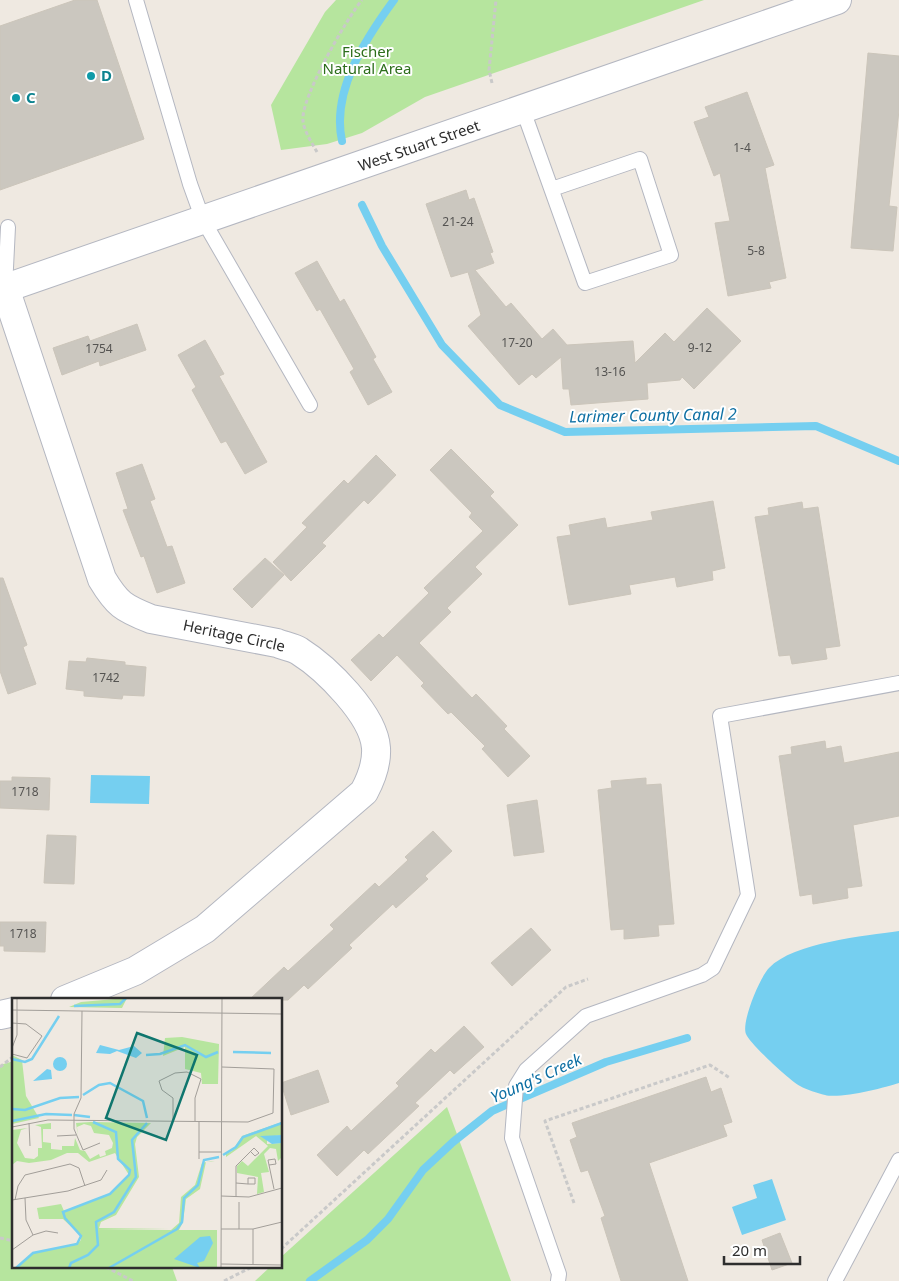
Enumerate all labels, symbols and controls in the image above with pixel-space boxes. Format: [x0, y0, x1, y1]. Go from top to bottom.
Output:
park label: Fischer Natural Area [323, 41, 411, 78]
place label: D [101, 65, 112, 85]
marker: D [85, 70, 97, 82]
place label: C [26, 87, 36, 107]
marker: C [10, 92, 22, 104]
street label: West Stuart Street [355, 115, 483, 175]
house number: 1-4 [733, 139, 751, 156]
house number: 21-24 [442, 213, 474, 230]
house number: 5-8 [747, 242, 765, 259]
house number: 17-20 [501, 334, 533, 351]
house number: 9-12 [688, 339, 712, 356]
house number: 1754 [85, 340, 113, 357]
house number: 13-16 [594, 363, 626, 380]
water label: Larimer County Canal 2 [569, 403, 737, 427]
street label: Heritage Circle [181, 614, 287, 656]
house number: 1742 [92, 669, 120, 686]
house number: 1718 [11, 783, 39, 800]
house number: 1718 [9, 925, 37, 942]
inset map [12, 998, 282, 1268]
water label: Young's Creek [487, 1048, 586, 1108]
scale bar [724, 1234, 800, 1266]
text: 20 m [732, 1240, 767, 1260]

